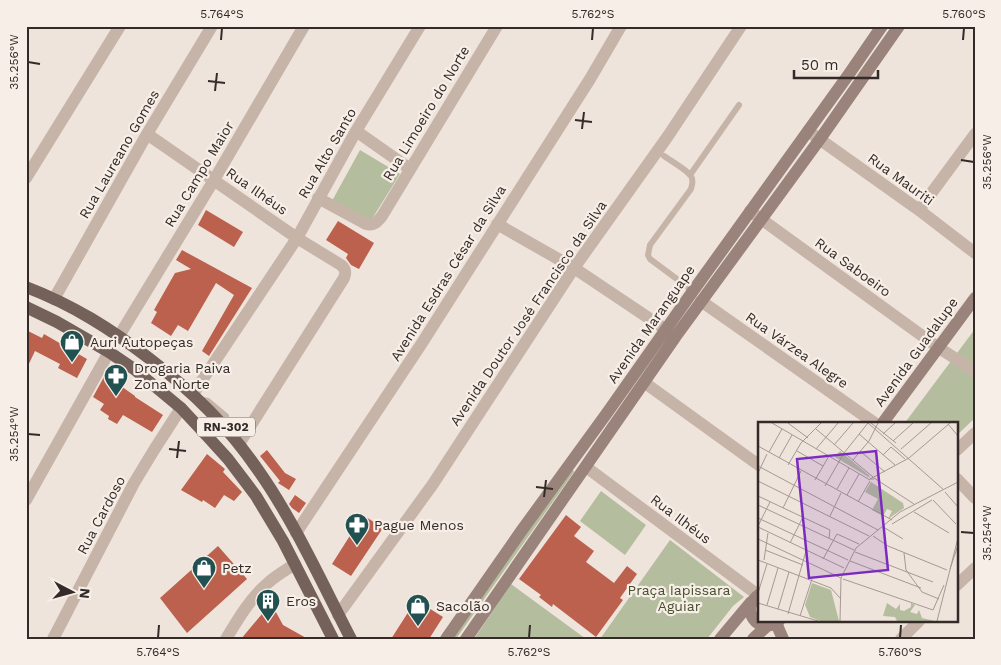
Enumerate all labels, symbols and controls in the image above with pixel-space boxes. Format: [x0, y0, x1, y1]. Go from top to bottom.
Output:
text: 5.764°S [200, 7, 244, 21]
text: 5.762°S [571, 7, 615, 21]
text: 5.760°S [942, 7, 986, 21]
text: 35.256°W [7, 34, 21, 90]
street label: Rua Limoeiro do Norte [379, 43, 473, 183]
scale bar [794, 48, 877, 80]
text: 50 m [801, 56, 838, 74]
street label: Rua Laureano Gomes [76, 87, 162, 221]
street label: Rua Alto Santo [295, 105, 359, 201]
street label: Rua Campo Maior [161, 118, 237, 230]
text: 35.256°W [980, 134, 994, 190]
street label: Rua Mauriti [865, 150, 937, 208]
street label: Rua Ilhéus [223, 164, 291, 218]
street label: Avenida Esdras César da Silva [387, 182, 509, 364]
street label: Avenida Doutor José Francisco da Silva [446, 197, 610, 429]
street label: Rua Saboeiro [812, 234, 894, 300]
street label: Avenida Maranguape [604, 262, 698, 386]
street label: Avenida Guadalupe [871, 294, 961, 410]
street label: Rua Várzea Alegre [743, 309, 851, 391]
shop icon: Auri Autopeças [59, 329, 85, 363]
place label: Auri Autopeças [90, 334, 193, 350]
place label: Drogaria Paiva Zona Norte [134, 360, 230, 392]
pharmacy icon: Drogaria Paiva Zona Norte [103, 363, 129, 397]
text: 35.254°W [7, 406, 21, 462]
road number: RN-302 [197, 418, 255, 437]
inset map [758, 422, 958, 622]
street label: Rua Cardoso [74, 473, 128, 557]
street label: Rua Ilhéus [648, 491, 714, 547]
text: 35.254°W [980, 505, 994, 561]
pharmacy icon: Pague Menos [344, 512, 370, 546]
place label: Pague Menos [374, 517, 464, 533]
shop icon: Petz [191, 555, 217, 589]
place label: Petz [222, 560, 252, 576]
north arrow [48, 568, 98, 618]
park label: Praça Iapissara Aguiar [628, 582, 730, 614]
text: N [76, 587, 93, 599]
building icon: Eros [255, 588, 281, 622]
place label: Eros [286, 593, 316, 609]
shop icon: Sacolão [405, 593, 431, 627]
place label: Sacolão [436, 598, 490, 614]
text: 5.764°S [136, 645, 180, 659]
text: 5.762°S [507, 645, 551, 659]
text: 5.760°S [878, 645, 922, 659]

